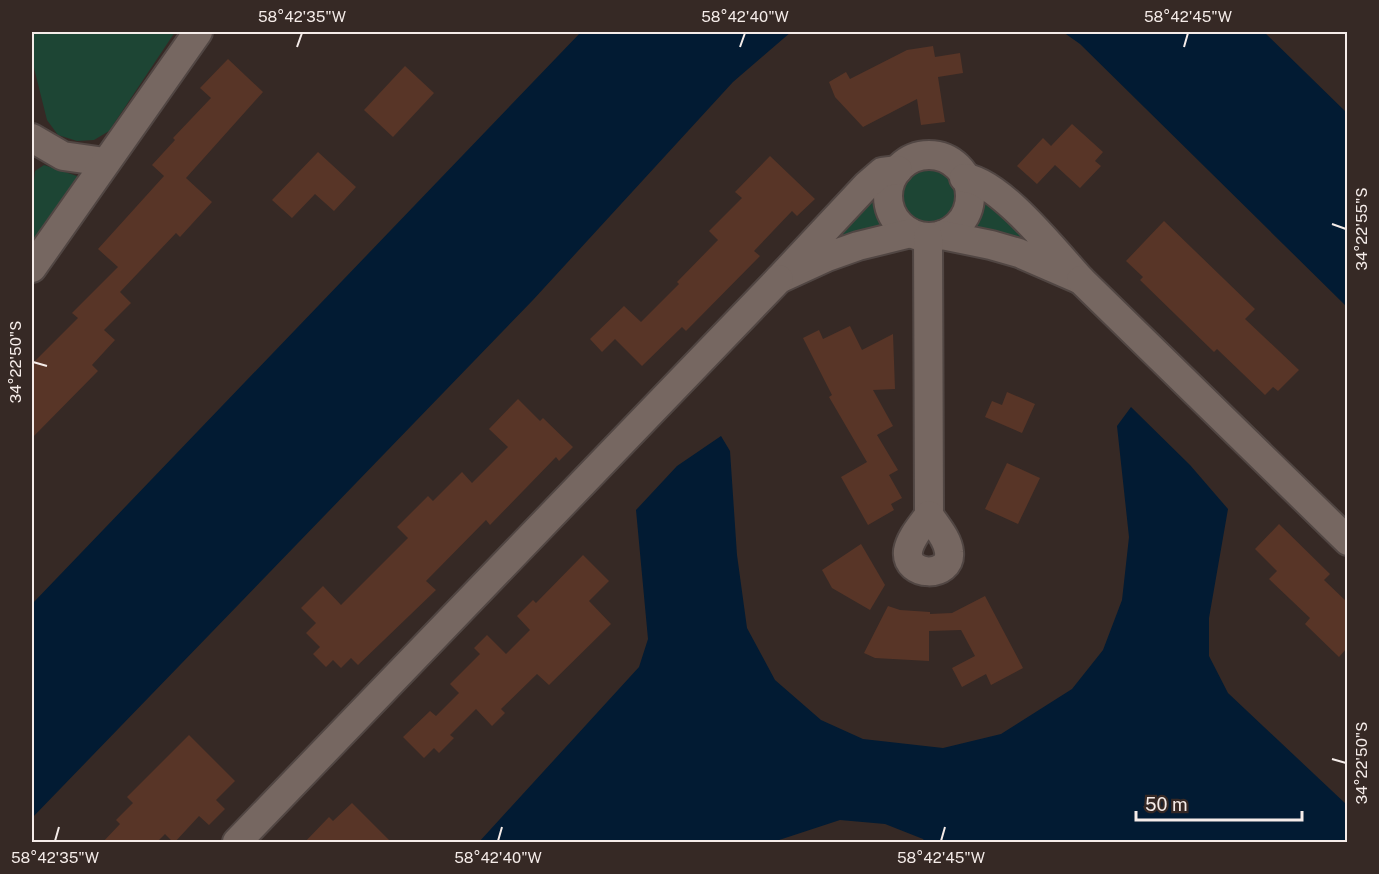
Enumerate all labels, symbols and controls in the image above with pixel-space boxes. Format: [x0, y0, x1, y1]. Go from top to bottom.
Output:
text: 58°42'35"W [258, 8, 346, 25]
text: 58°42'40"W [701, 8, 789, 25]
text: 58°42'45"W [1144, 8, 1232, 25]
text: 34°22'55"S [1353, 187, 1370, 271]
text: 34°22'50"S [7, 321, 24, 403]
text: 34°22'50"S [1353, 722, 1370, 804]
scale bar [1136, 784, 1302, 822]
text: 50 m [1145, 794, 1188, 815]
text: 58°42'35"W [11, 849, 99, 866]
text: 58°42'40"W [454, 849, 542, 866]
text: 58°42'45"W [897, 849, 985, 866]

